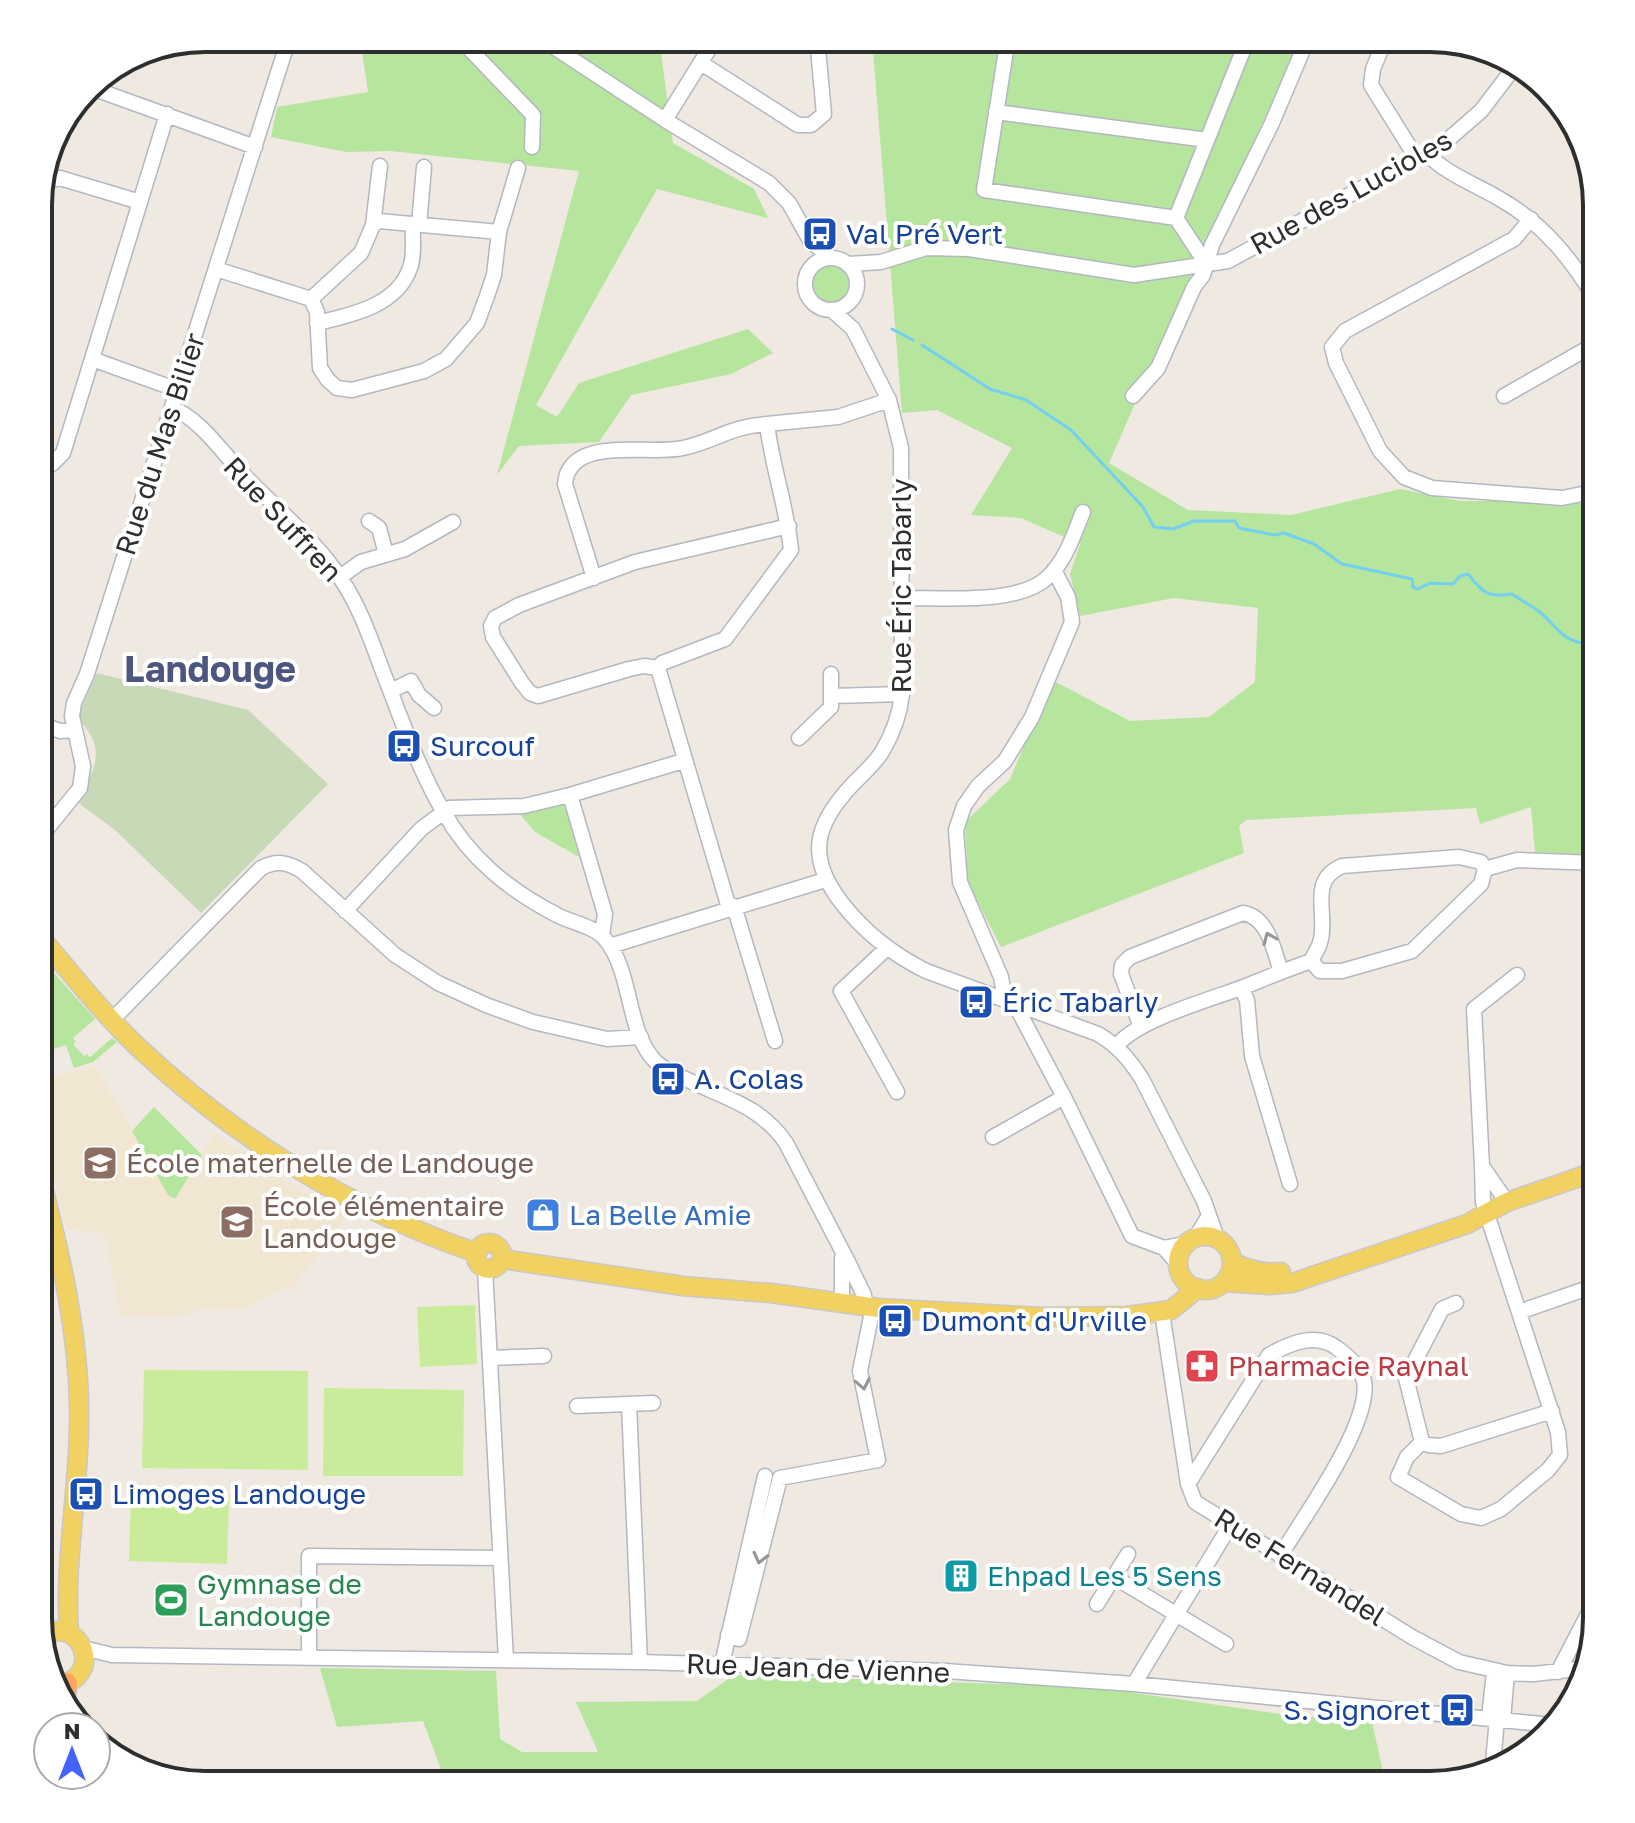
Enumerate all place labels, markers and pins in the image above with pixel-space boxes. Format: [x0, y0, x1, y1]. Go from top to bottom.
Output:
bus stop icon: Val Pré Vert [801, 215, 839, 253]
place label: Val Pré Vert [846, 217, 1003, 250]
bus stop icon: Surcouf [385, 727, 423, 765]
place label: Surcouf [430, 729, 535, 762]
bus stop icon: Éric Tabarly [957, 983, 995, 1021]
place label: Éric Tabarly [1002, 985, 1159, 1018]
bus stop icon: A. Colas [649, 1060, 687, 1098]
place label: A. Colas [694, 1062, 804, 1095]
school or university icon: École maternelle de Landouge [81, 1144, 119, 1182]
place label: École maternelle de Landouge [126, 1146, 534, 1179]
place label: École élémentaire Landouge [263, 1189, 504, 1254]
shop icon: La Belle Amie [524, 1196, 562, 1234]
place label: La Belle Amie [569, 1198, 751, 1231]
school or university icon: École élémentaire Landouge [218, 1203, 256, 1241]
bus stop icon: Dumont d'Urville [876, 1302, 914, 1340]
place label: Dumont d'Urville [921, 1304, 1147, 1337]
pharmacy icon: Pharmacie Raynal [1183, 1347, 1221, 1385]
place label: Pharmacie Raynal [1228, 1349, 1469, 1382]
bus stop icon: Limoges Landouge [67, 1475, 105, 1513]
place label: Limoges Landouge [112, 1477, 366, 1510]
building icon: Ehpad Les 5 Sens [942, 1557, 980, 1595]
place label: Ehpad Les 5 Sens [987, 1559, 1222, 1592]
place label: Gymnase de Landouge [197, 1567, 362, 1632]
sports icon: Gymnase de Landouge [152, 1581, 190, 1619]
bus stop icon: S. Signoret [1438, 1691, 1476, 1729]
place label: S. Signoret [1283, 1693, 1431, 1726]

